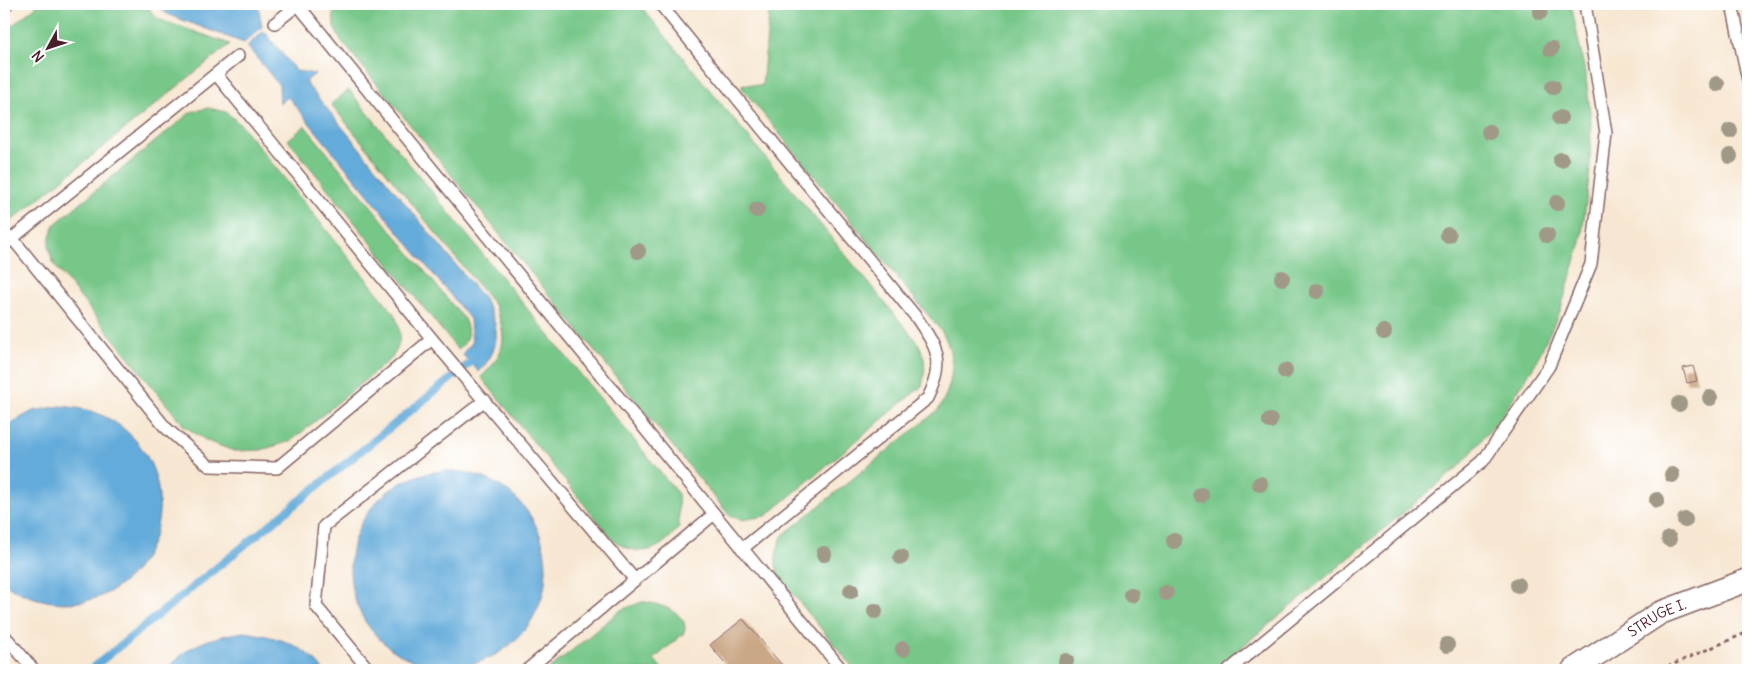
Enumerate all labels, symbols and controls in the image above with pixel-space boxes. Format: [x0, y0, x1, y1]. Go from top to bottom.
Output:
north arrow [22, 22, 72, 72]
text: N [28, 47, 48, 66]
street label: STRUGE I. [1624, 595, 1689, 641]

